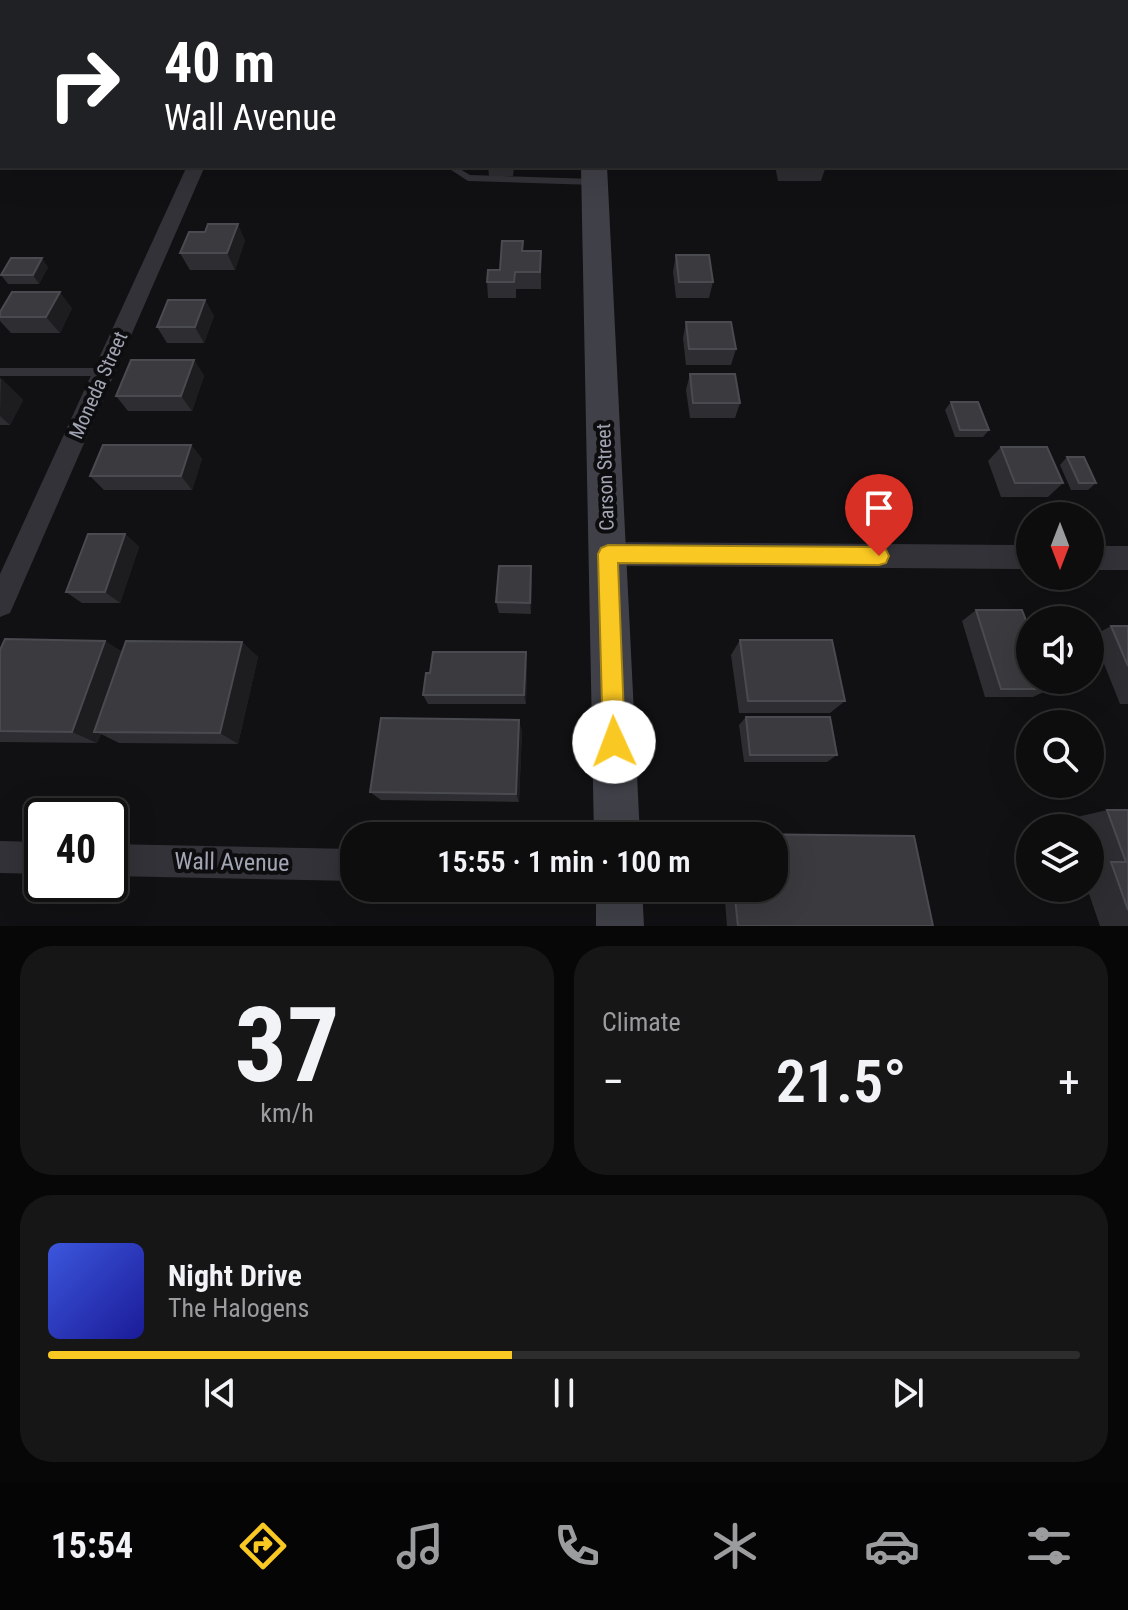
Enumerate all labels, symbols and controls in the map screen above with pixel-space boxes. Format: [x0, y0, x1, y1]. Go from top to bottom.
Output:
text: 40 m [164, 30, 275, 96]
icon: right [32, 32, 136, 136]
text: Wall Avenue [164, 97, 337, 139]
street label: Moneda Street [64, 327, 132, 442]
street label: Carson Street [591, 423, 619, 531]
pin [845, 474, 913, 556]
icon: arrive [857, 486, 901, 530]
north arrow [1016, 502, 1104, 590]
map controls [1016, 502, 1104, 902]
button: sound [1016, 606, 1104, 694]
position arrow [572, 700, 656, 784]
button: search [1016, 710, 1104, 798]
speed limit sign: 40 [24, 798, 128, 902]
button: layers [1016, 814, 1104, 902]
text: 15:55 · 1 min · 100 m [437, 844, 691, 879]
street label: Wall Avenue [174, 847, 290, 877]
text: 37 [234, 985, 340, 1106]
text: Climate [602, 1007, 681, 1037]
text: 21.5° [776, 1046, 906, 1117]
text: − [602, 1056, 624, 1108]
text: + [1058, 1056, 1080, 1108]
text: km/h [260, 1098, 314, 1128]
text: Night Drive [168, 1258, 302, 1293]
text: The Halogens [168, 1293, 309, 1323]
icon: previous [198, 1371, 242, 1415]
icon: pause [542, 1371, 586, 1415]
icon: next [886, 1371, 930, 1415]
icon: directions [235, 1518, 291, 1574]
icon: music [392, 1518, 448, 1574]
icon: phone [549, 1518, 605, 1574]
icon: climate [707, 1518, 763, 1574]
icon: car [864, 1518, 920, 1574]
icon: filters [1021, 1518, 1077, 1574]
text: 15:54 [51, 1525, 133, 1567]

